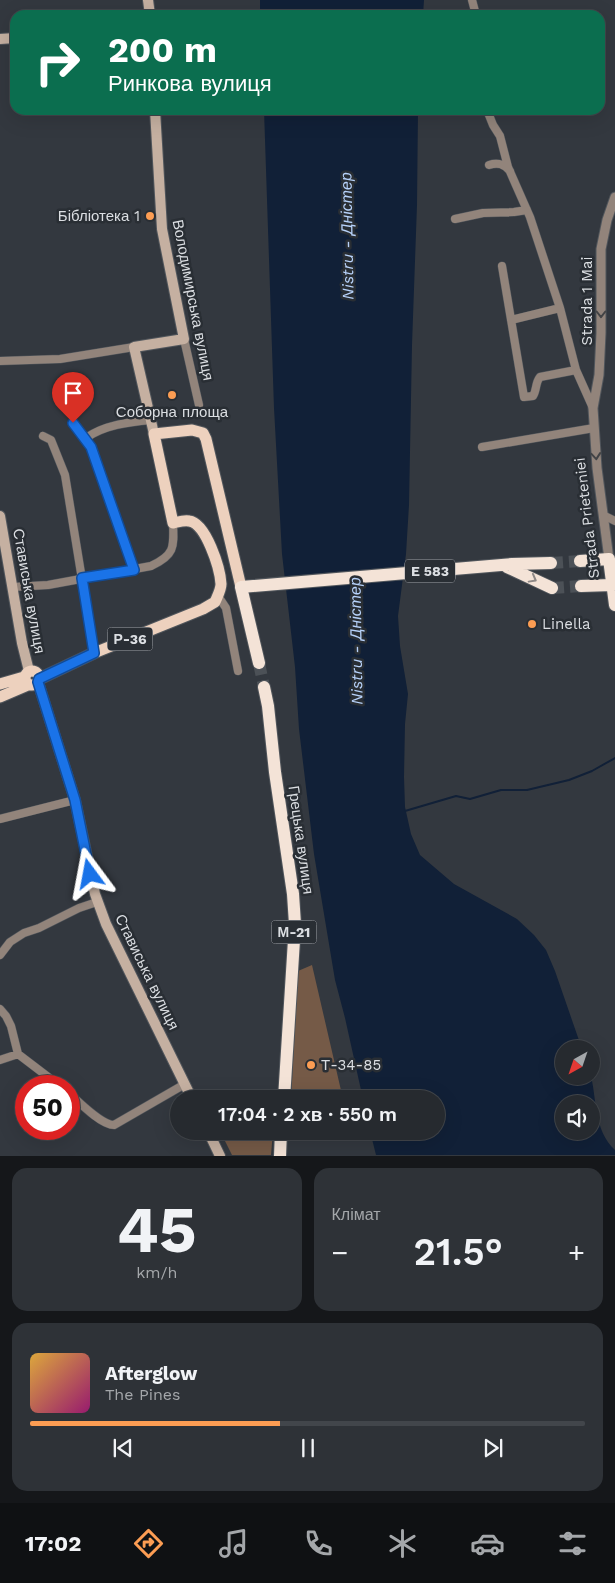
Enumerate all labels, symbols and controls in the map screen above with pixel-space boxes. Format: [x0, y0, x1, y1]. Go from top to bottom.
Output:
text: 200 m [108, 29, 217, 71]
icon: right [25, 30, 90, 95]
text: Ринкова вулиця [108, 71, 272, 96]
water label: Nistru - Дністер [336, 172, 358, 300]
place label: Бібліотека 1 [58, 207, 140, 225]
marker: Бібліотека 1 [144, 210, 156, 222]
street label: Володимирська вулиця [169, 218, 217, 382]
street label: Strada 1 Mai [578, 257, 596, 345]
one-way arrow [596, 310, 606, 318]
pin [52, 372, 94, 423]
icon: arrive [59, 379, 87, 407]
marker: Соборна площа [166, 389, 178, 401]
place label: Соборна площа [116, 403, 229, 421]
one-way arrow [591, 452, 602, 460]
street label: Strada Prieteniei [571, 457, 603, 579]
street label: Стависька вулиця [9, 527, 49, 655]
road number: E 583 [405, 560, 455, 582]
one-way arrow [528, 573, 537, 583]
water label: Nistru - Дністер [345, 577, 367, 705]
place label: Linella [542, 615, 591, 633]
marker: Linella [526, 618, 538, 630]
road number: Р-36 [108, 628, 152, 650]
street label: Грецька вулиця [284, 785, 318, 895]
position arrow [63, 847, 115, 899]
street label: Стависька вулиця [111, 911, 183, 1033]
road number: М-21 [272, 920, 316, 944]
north arrow [555, 1040, 600, 1085]
map controls [555, 1040, 600, 1140]
place label: Т-34-85 [321, 1056, 381, 1074]
marker: Т-34-85 [305, 1059, 317, 1071]
speed limit sign: 50 [15, 1075, 80, 1140]
button: sound [555, 1095, 600, 1140]
text: 17:04 · 2 хв · 550 m [218, 1103, 397, 1126]
text: 45 [117, 1192, 197, 1268]
text: Клімат [332, 1205, 381, 1224]
text: 21.5° [414, 1230, 503, 1274]
text: − [332, 1236, 348, 1269]
text: + [568, 1236, 585, 1269]
text: km/h [136, 1263, 177, 1282]
text: Afterglow [105, 1362, 197, 1385]
text: The Pines [105, 1385, 181, 1404]
icon: previous [109, 1434, 137, 1462]
icon: pause [294, 1434, 322, 1462]
icon: next [479, 1434, 507, 1462]
icon: directions [131, 1526, 166, 1561]
icon: music [216, 1526, 251, 1561]
icon: phone [301, 1526, 336, 1561]
icon: climate [385, 1526, 420, 1561]
icon: car [470, 1526, 505, 1561]
icon: filters [555, 1526, 590, 1561]
text: 17:02 [25, 1531, 81, 1556]

